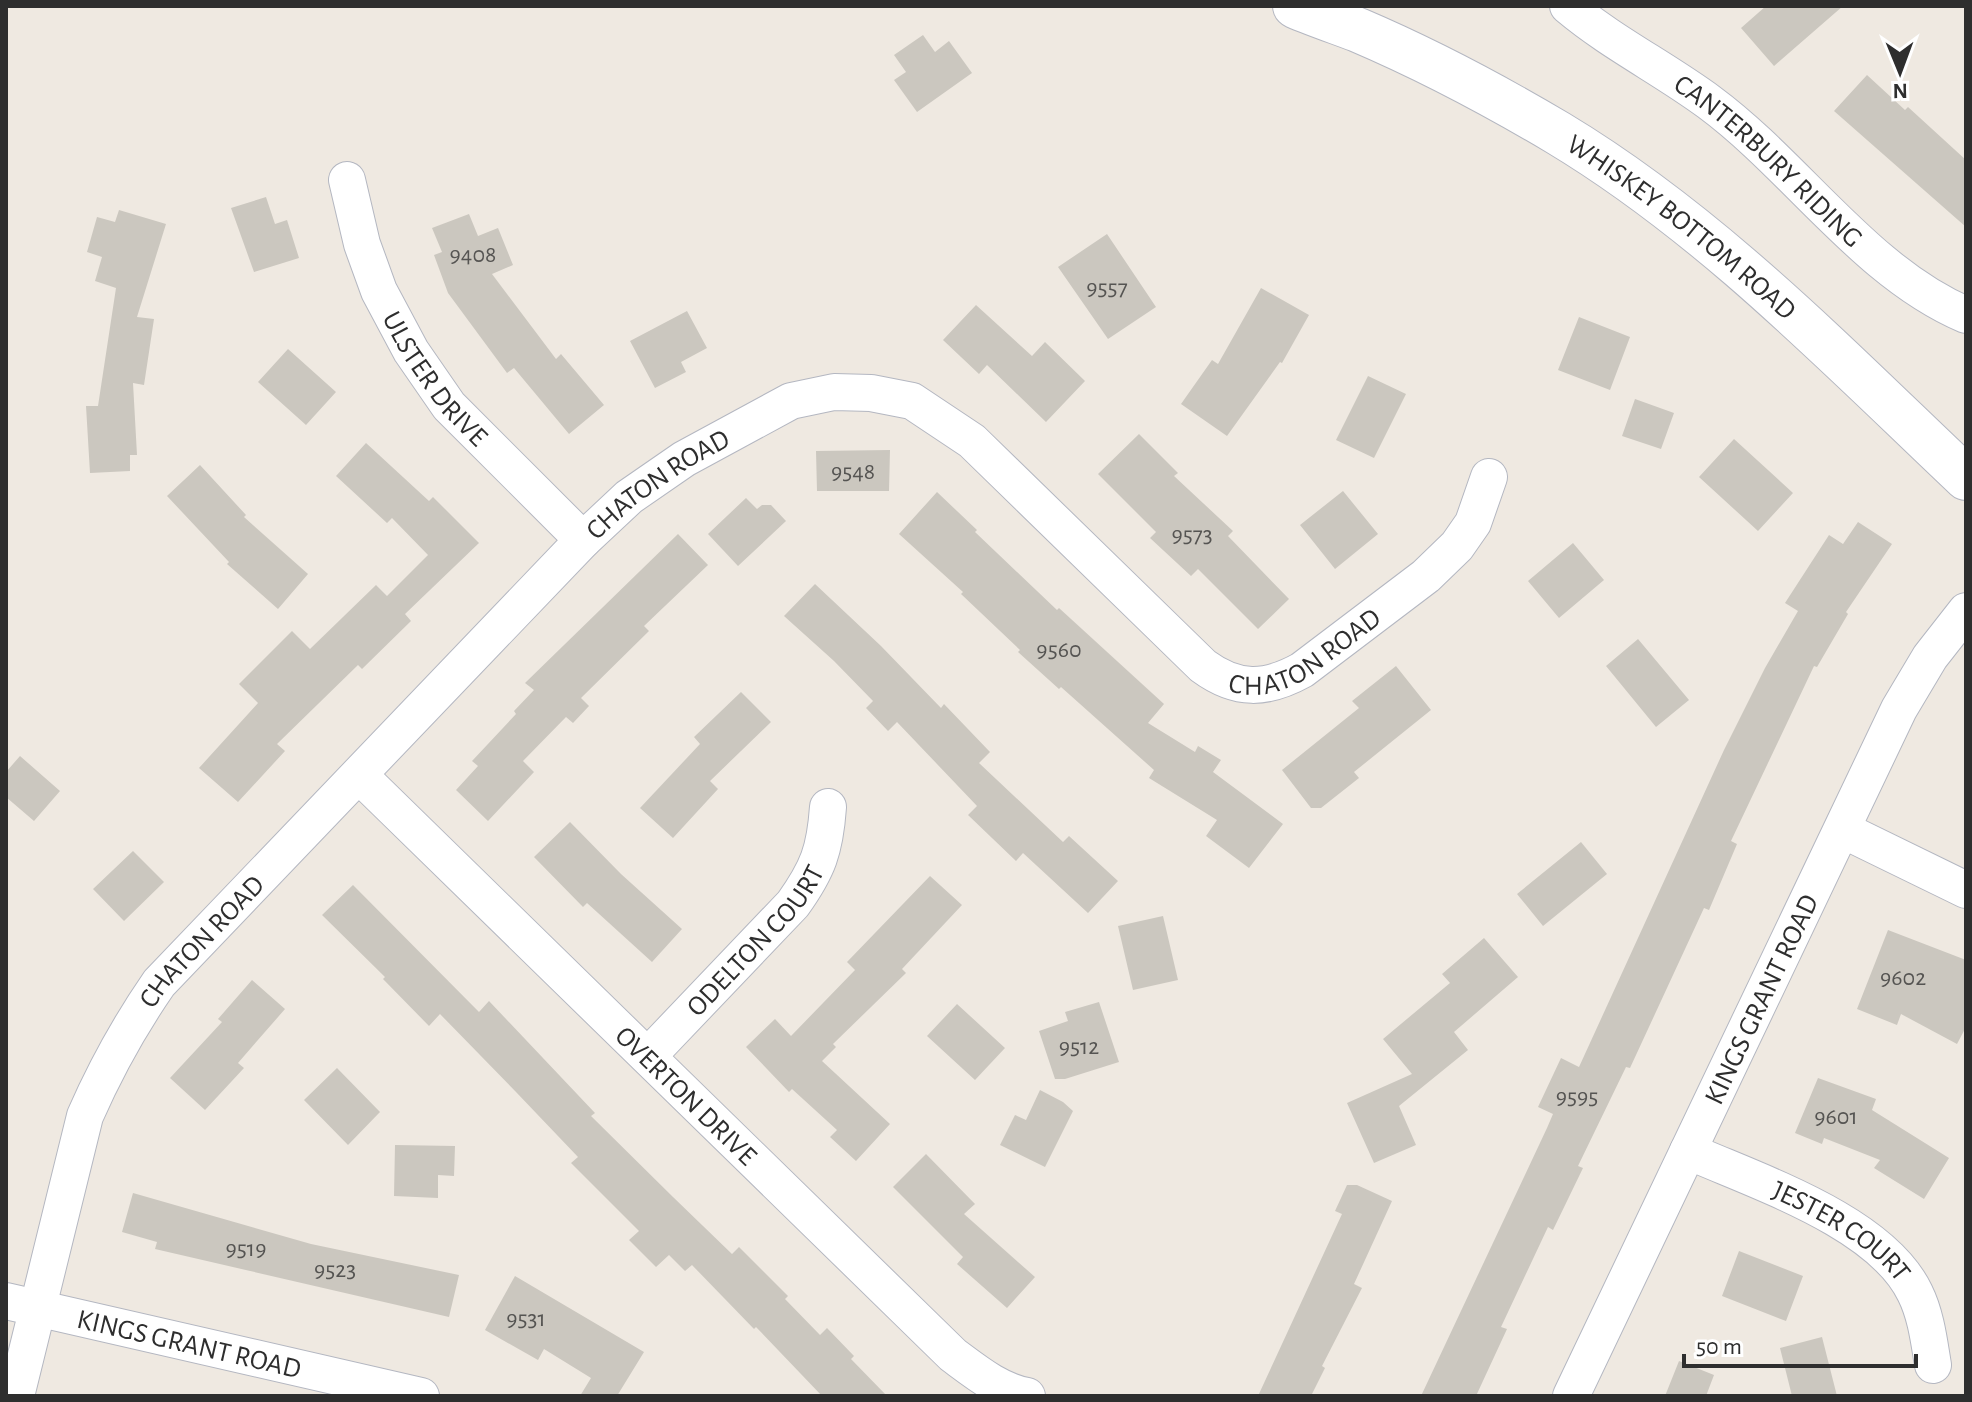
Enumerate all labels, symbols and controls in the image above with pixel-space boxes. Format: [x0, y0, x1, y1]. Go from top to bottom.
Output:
north arrow [1860, 32, 1940, 112]
street label: CANTERBURY RIDING [1669, 70, 1867, 253]
text: N [1892, 80, 1908, 102]
street label: WHISKEY BOTTOM ROAD [1562, 130, 1801, 326]
house number: 9408 [450, 243, 496, 267]
house number: 9557 [1086, 276, 1128, 300]
street label: ULSTER DRIVE [376, 307, 492, 452]
street label: CHATON ROAD [582, 425, 735, 545]
house number: 9548 [831, 460, 875, 484]
house number: 9573 [1171, 523, 1213, 547]
street label: CHATON ROAD [1226, 604, 1386, 701]
house number: 9560 [1036, 638, 1082, 662]
street label: ODELTON COURT [682, 861, 830, 1022]
street label: CHATON ROAD [135, 871, 270, 1013]
street label: KINGS GRANT ROAD [1700, 891, 1824, 1109]
house number: 9602 [1880, 966, 1926, 990]
street label: OVERTON DRIVE [609, 1022, 761, 1171]
house number: 9512 [1059, 1035, 1099, 1059]
house number: 9595 [1556, 1085, 1598, 1109]
house number: 9601 [1814, 1105, 1858, 1129]
street label: JESTER COURT [1768, 1177, 1915, 1287]
house number: 9519 [226, 1237, 266, 1261]
house number: 9523 [314, 1258, 356, 1282]
street label: KINGS GRANT ROAD [74, 1306, 303, 1384]
house number: 9531 [506, 1307, 546, 1331]
scale bar [1684, 1318, 1916, 1368]
text: 50 m [1696, 1335, 1742, 1359]

